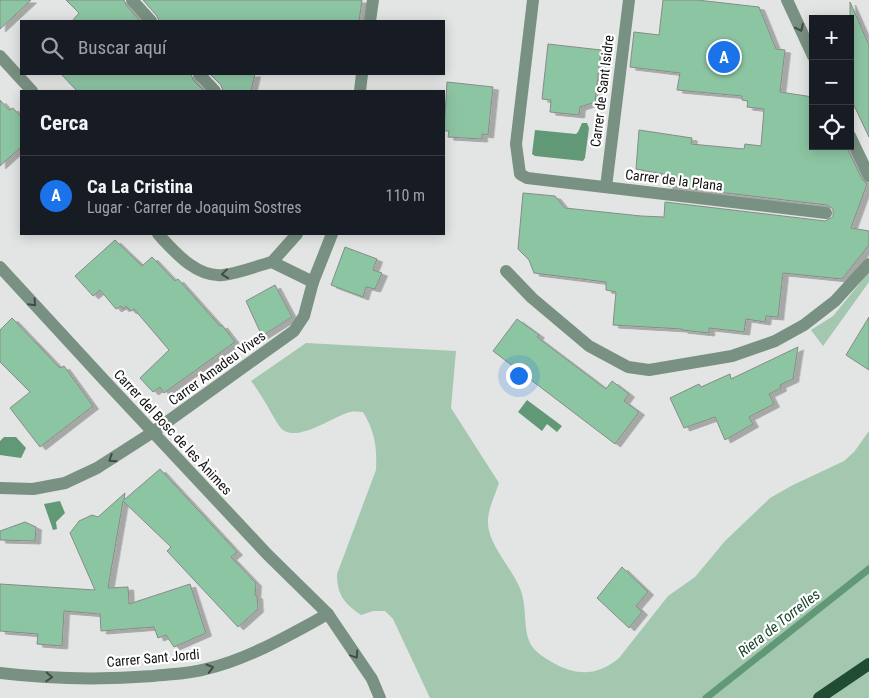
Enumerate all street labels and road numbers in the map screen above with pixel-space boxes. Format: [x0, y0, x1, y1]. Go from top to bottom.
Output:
street label: Carrer de Sant Isidre [587, 34, 617, 148]
street label: Carrer de la Plana [624, 166, 724, 194]
street label: Carrer Amadeu Vives [165, 327, 269, 409]
street label: Carrer del Bosc de les Ànimes [111, 365, 236, 498]
street label: Carrer Sant Jordi [106, 646, 200, 670]

